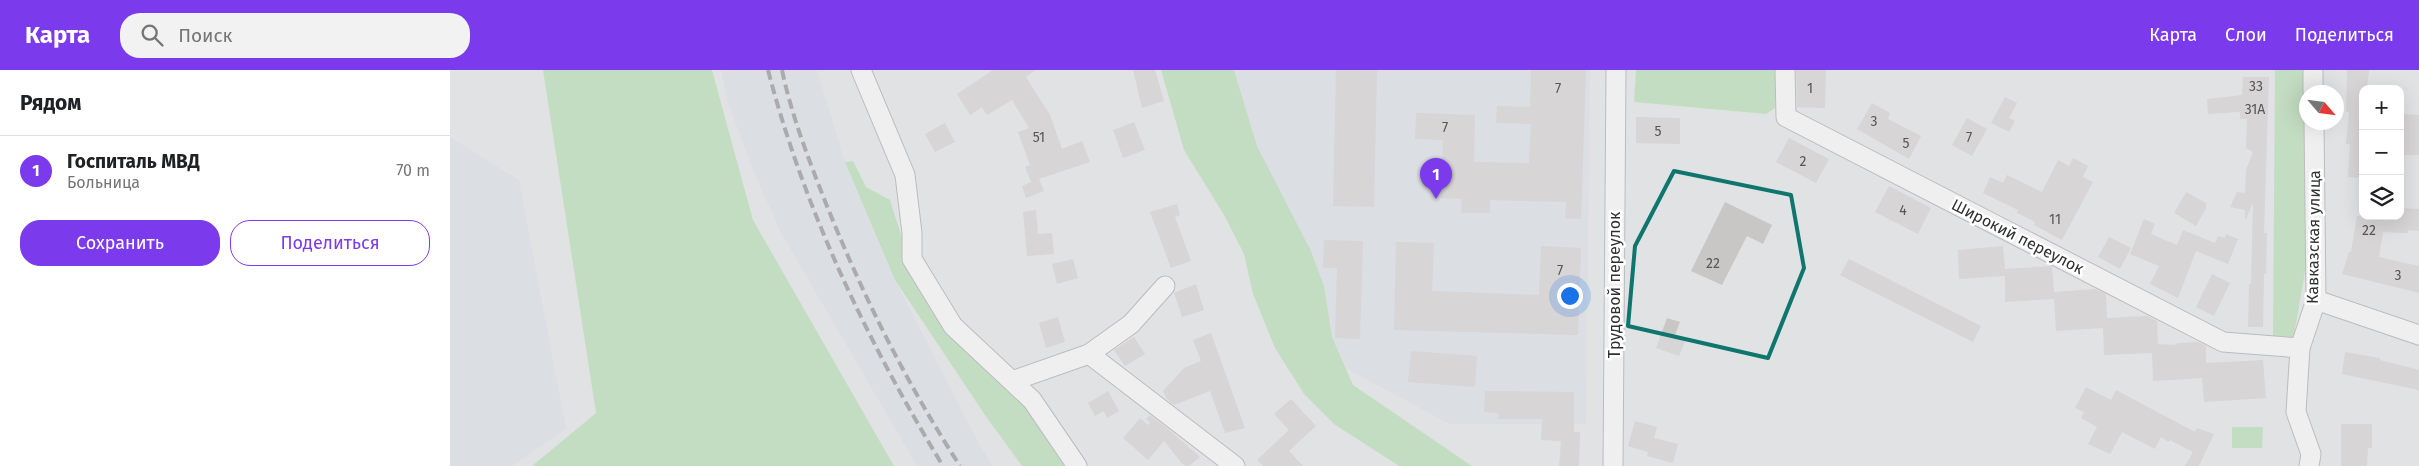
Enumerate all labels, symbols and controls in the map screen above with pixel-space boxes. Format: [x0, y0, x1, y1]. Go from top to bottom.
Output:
search box [120, 13, 470, 58]
text: Карта [25, 21, 90, 49]
icon: search [138, 21, 166, 49]
text: Поиск [178, 24, 232, 47]
text: Карта [2149, 24, 2197, 46]
text: Слои [2225, 24, 2267, 46]
text: Поделиться [2295, 24, 2394, 46]
house number: 33 [2249, 78, 2263, 95]
house number: 7 [1555, 80, 1561, 97]
house number: 1 [1807, 80, 1813, 97]
north arrow [2299, 85, 2344, 130]
map controls [2359, 85, 2404, 220]
button: + [2359, 85, 2404, 130]
text: Рядом [20, 90, 81, 116]
house number: 31А [2245, 101, 2265, 118]
house number: 3 [1871, 113, 1878, 130]
house number: 7 [1442, 119, 1448, 136]
house number: 5 [1654, 123, 1662, 140]
house number: 51 [1033, 129, 1045, 146]
house number: 7 [1966, 129, 1972, 146]
button: − [2359, 130, 2404, 175]
house number: 5 [1902, 135, 1910, 152]
text: Госпиталь МВД [67, 150, 200, 173]
house number: 2 [1800, 153, 1807, 170]
pin: 1 [1420, 158, 1452, 199]
text: 1 [32, 161, 40, 180]
text: 70 m [396, 161, 430, 180]
street label: Кавказская улица [2303, 170, 2324, 304]
text: Больница [67, 173, 140, 192]
button: layers [2359, 175, 2404, 220]
street label: Широкий переулок [1948, 195, 2088, 278]
house number: 4 [1899, 202, 1907, 219]
street label: Трудовой переулок [1605, 211, 1624, 358]
house number: 11 [2049, 211, 2061, 228]
button: Сохранить [20, 220, 220, 266]
button: Поделиться [230, 220, 430, 266]
house number: 22 [2362, 222, 2376, 239]
house number: 22 [1706, 255, 1720, 272]
house number: 7 [1557, 262, 1563, 279]
house number: 3 [2395, 267, 2402, 284]
your location [1557, 283, 1583, 309]

